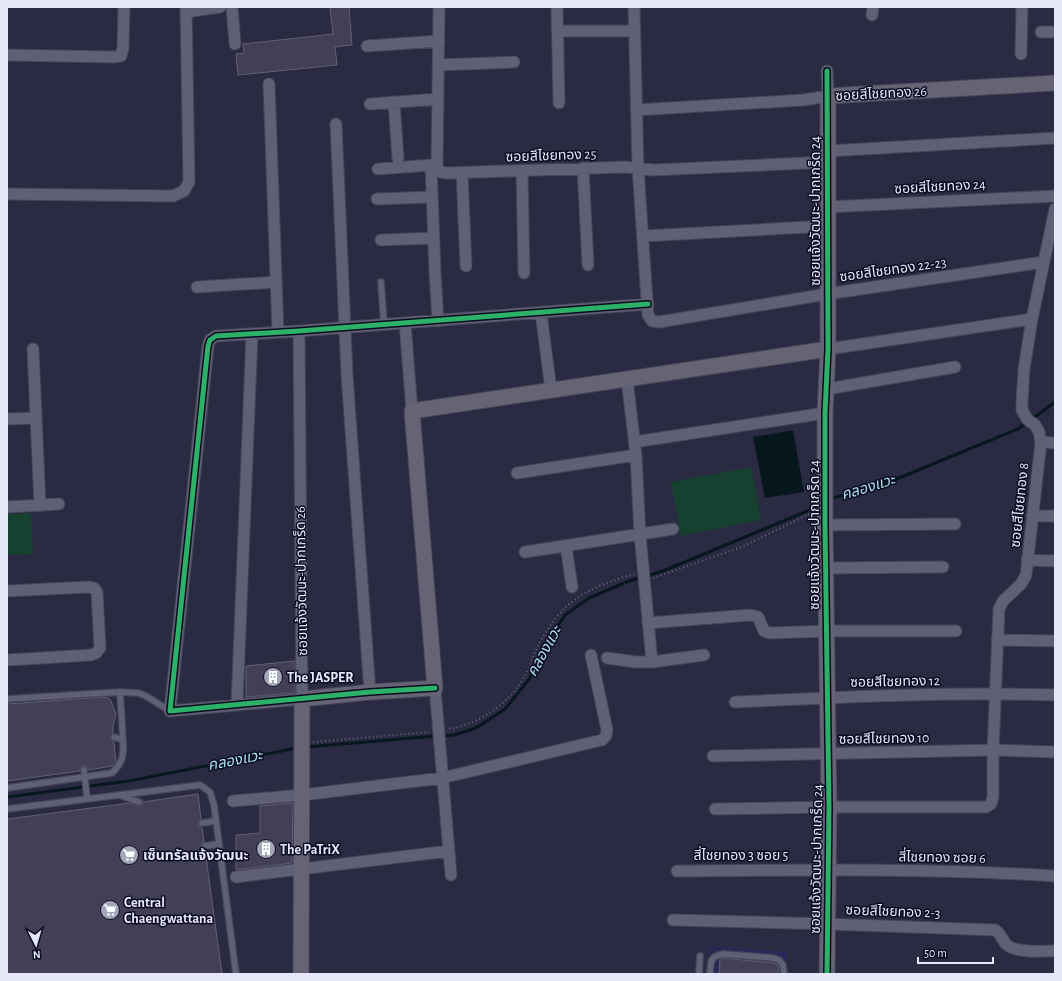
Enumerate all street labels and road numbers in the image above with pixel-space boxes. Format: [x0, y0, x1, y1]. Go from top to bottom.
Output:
street label: ซอยสีไชยทอง 26 [835, 84, 927, 103]
street label: ซอยแจ้งวัฒนะ-ปากเกร็ด 24 [808, 136, 823, 286]
street label: ซอยสีไชยทอง 25 [505, 146, 597, 165]
street label: ซอยสีไชยทอง 24 [894, 177, 986, 196]
street label: ซอยสีไชยทอง 22-23 [839, 255, 948, 284]
street label: ซอยแจ้งวัฒนะ-ปากเกร็ด 24 [807, 460, 822, 610]
street label: ซอยสีไชยทอง 8 [1008, 462, 1031, 548]
street label: ซอยแจ้งวัฒนะ-ปากเกร็ด 26 [293, 506, 310, 656]
street label: ซอยสีไชยทอง 12 [850, 673, 940, 690]
street label: ซอยสีไชยทอง 10 [838, 730, 930, 747]
street label: ซอยแจ้งวัฒนะ-ปากเกร็ด 24 [808, 784, 825, 934]
street label: สี่ไชยทอง 3 ซอย 5 [694, 845, 789, 863]
street label: สี่ไชยทอง ซอย 6 [898, 846, 986, 866]
street label: ซอยสีไชยทอง 2-3 [845, 902, 941, 921]

